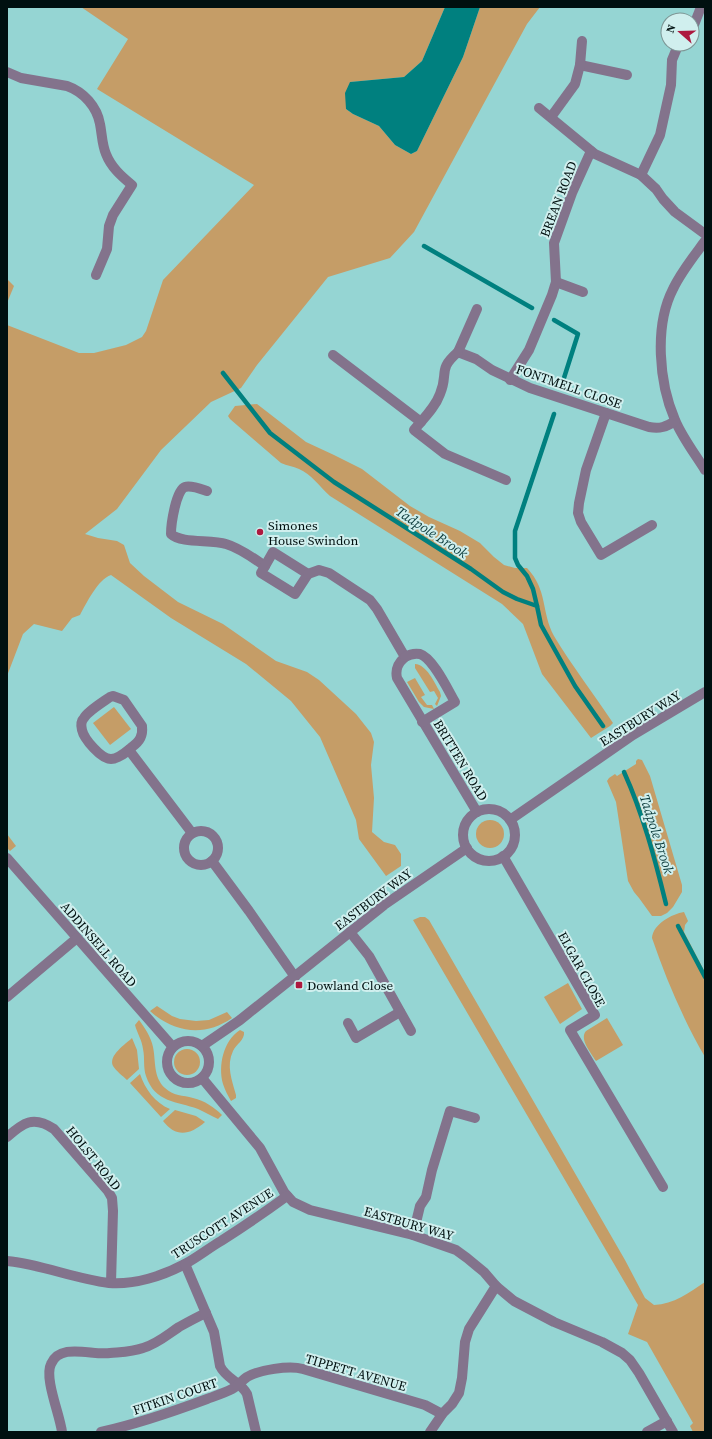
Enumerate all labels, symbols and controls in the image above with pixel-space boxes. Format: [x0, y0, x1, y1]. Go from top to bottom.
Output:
north arrow [660, 12, 700, 52]
text: N [663, 22, 679, 35]
street label: BREAN ROAD [536, 159, 581, 240]
street label: FONTMELL CLOSE [514, 360, 624, 413]
water label: Tadpole Brook [392, 501, 472, 563]
place label: Simones House Swindon [268, 517, 358, 549]
marker: Simones House Swindon [255, 527, 265, 537]
street label: EASTBURY WAY [596, 686, 685, 750]
street label: BRITTEN ROAD [430, 716, 492, 804]
water label: Tadpole Brook [635, 792, 679, 877]
street label: EASTBURY WAY [331, 864, 416, 934]
street label: ADDINSELL ROAD [57, 898, 140, 991]
street label: ELGAR CLOSE [554, 929, 609, 1010]
place label: Dowland Close [307, 977, 393, 994]
marker: Dowland Close [294, 980, 304, 990]
street label: HOLST ROAD [62, 1123, 125, 1194]
street label: TRUSCOTT AVENUE [168, 1184, 276, 1263]
street label: EASTBURY WAY [362, 1203, 457, 1245]
street label: TIPPETT AVENUE [303, 1350, 409, 1395]
street label: FITKIN COURT [131, 1374, 220, 1419]

